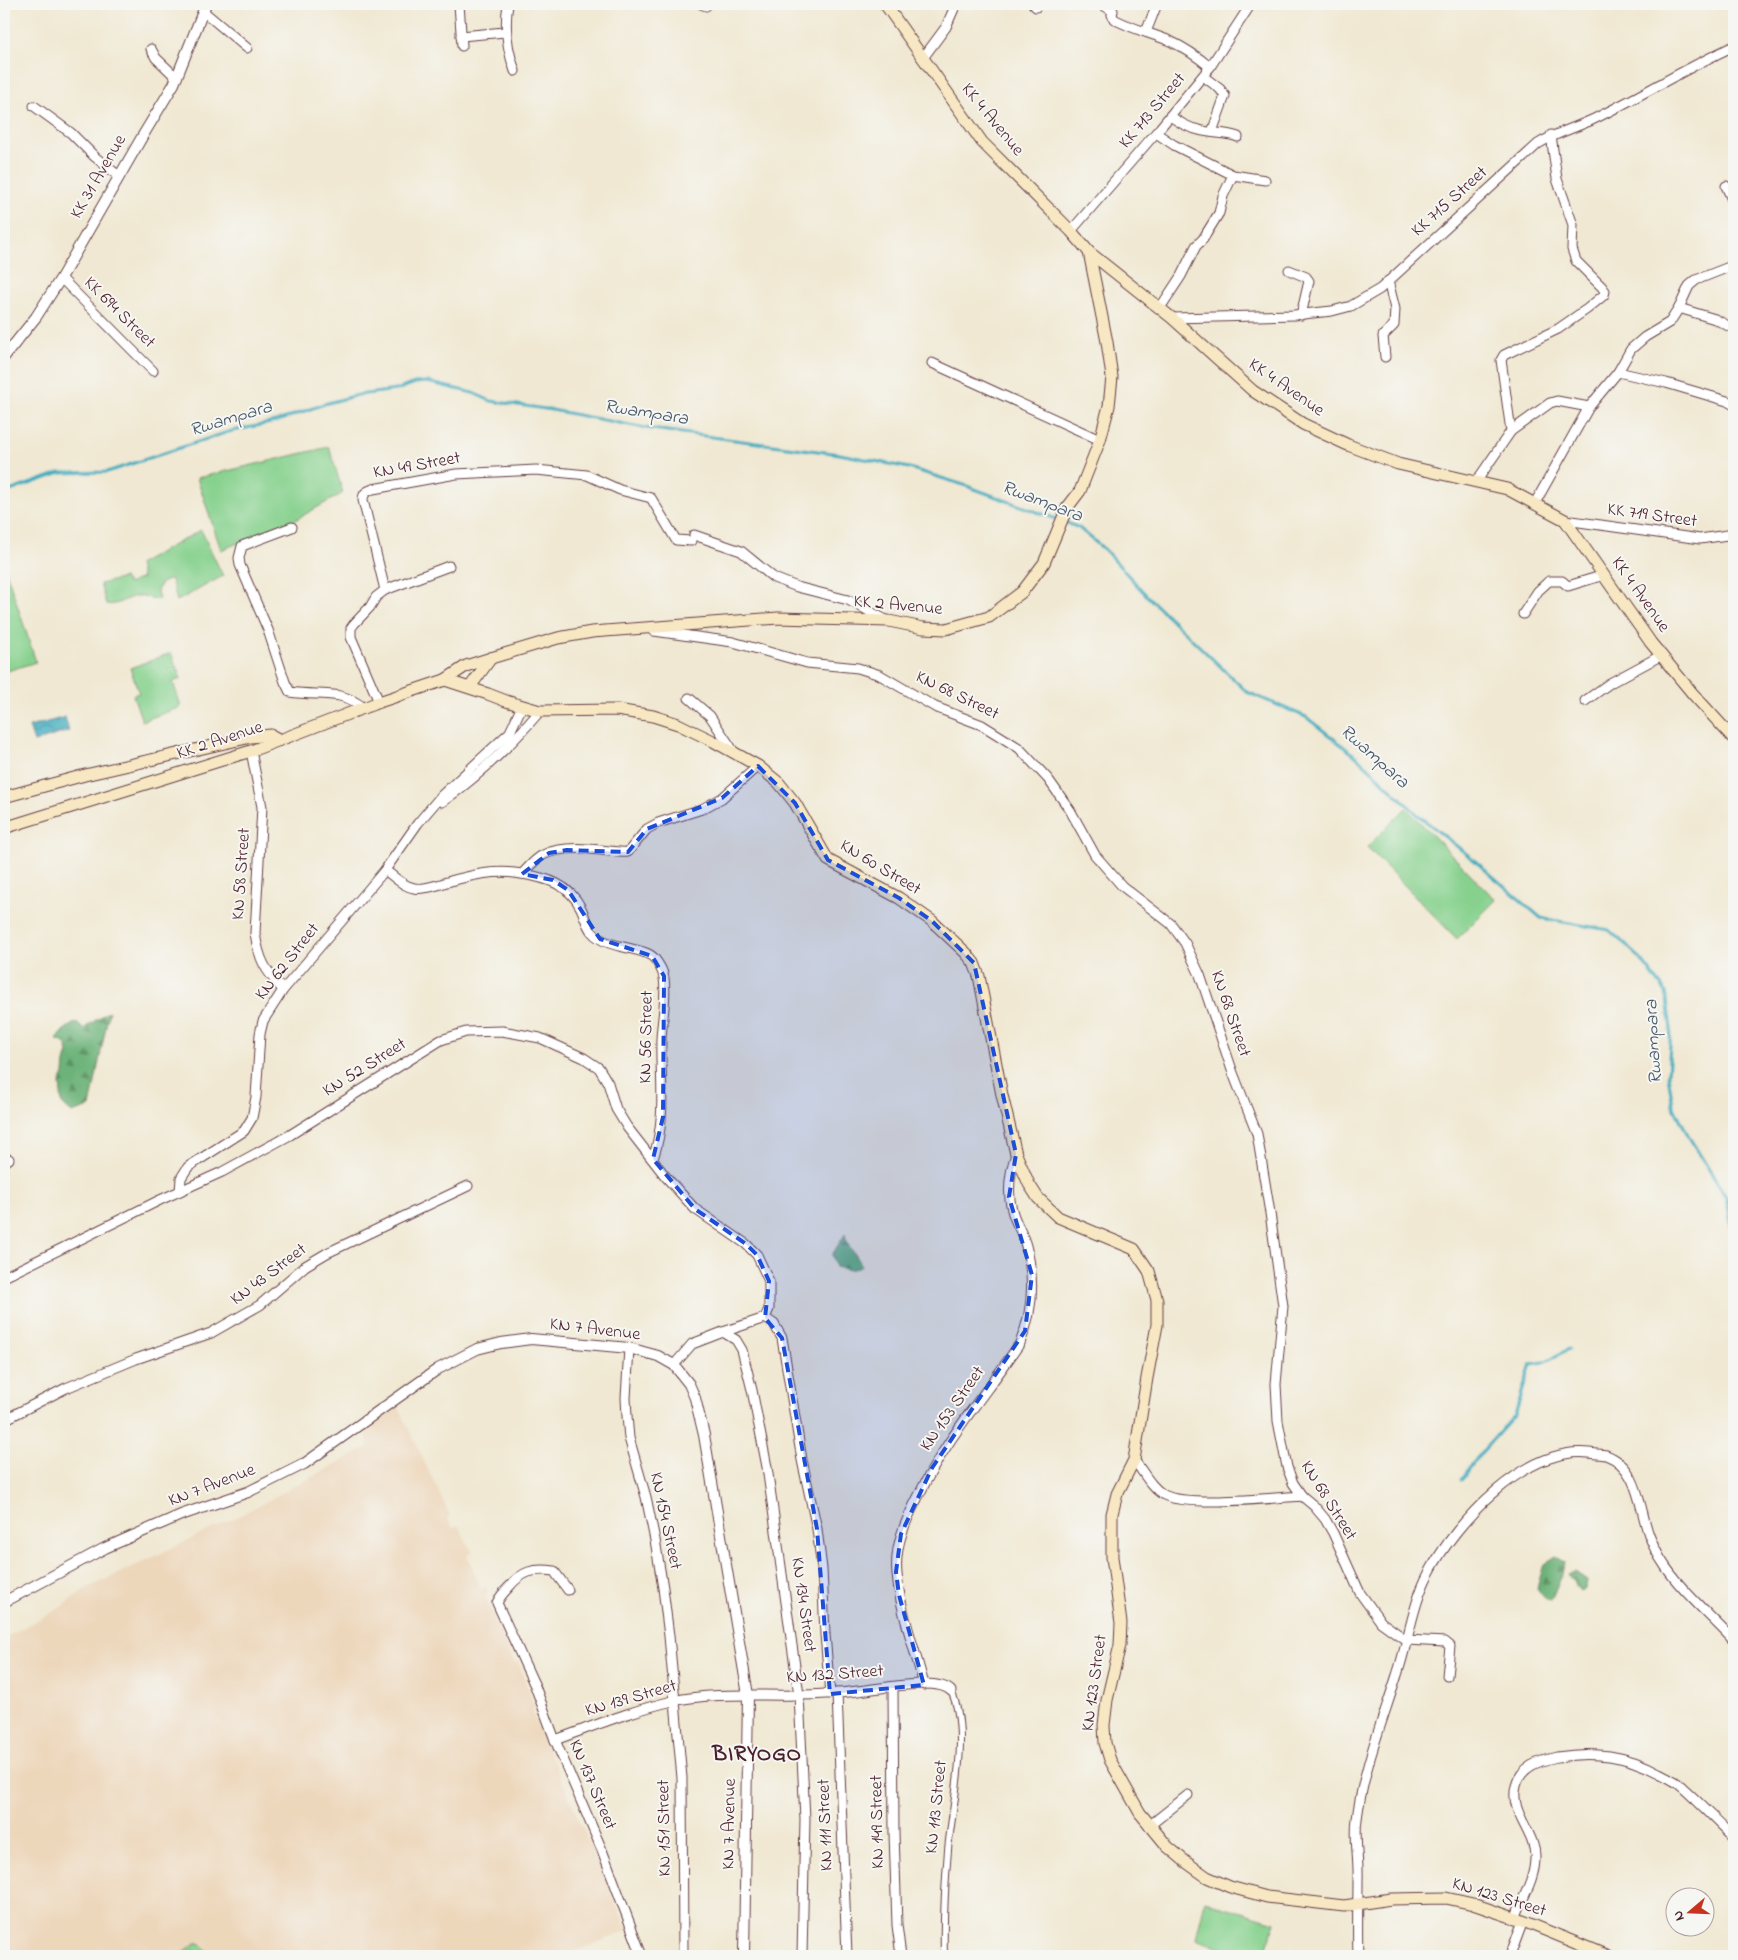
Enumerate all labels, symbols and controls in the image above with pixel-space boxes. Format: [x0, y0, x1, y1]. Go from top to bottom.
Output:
street label: KK 713 Street [1113, 67, 1193, 155]
street label: KK 4 Avenue [954, 78, 1030, 163]
street label: KK 31 Avenue [64, 129, 134, 224]
street label: KK 715 Street [1406, 160, 1494, 244]
street label: KK 694 Street [77, 271, 161, 355]
street label: KK 4 Avenue [1243, 352, 1330, 424]
water label: Rwampara [187, 393, 276, 444]
water label: Rwampara [602, 393, 691, 433]
street label: KN 49 Street [371, 446, 463, 486]
water label: Rwampara [998, 474, 1087, 530]
street label: KK 719 Street [1605, 497, 1699, 535]
street label: KK 4 Avenue [1604, 552, 1676, 639]
street label: KK 2 Avenue [852, 589, 945, 623]
street label: KN 68 Street [911, 665, 1003, 727]
street label: KK 2 Avenue [174, 715, 267, 767]
water label: Rwampara [1333, 719, 1415, 796]
street label: KN 58 Street [226, 827, 258, 921]
street label: KN 60 Street [834, 833, 926, 903]
street label: KN 62 Street [249, 918, 327, 1006]
street label: KN 68 Street [1203, 967, 1257, 1061]
street label: KN 56 Street [633, 990, 661, 1084]
water label: Rwampara [1638, 998, 1670, 1085]
street label: KN 52 Street [318, 1032, 412, 1104]
street label: KN 43 Street [225, 1238, 313, 1312]
street label: KN 7 Avenue [548, 1312, 643, 1349]
street label: KN 153 Street [914, 1361, 992, 1457]
street label: KN 68 Street [1293, 1456, 1363, 1546]
street label: KN 7 Avenue [165, 1457, 260, 1514]
street label: KN 154 Street [642, 1470, 688, 1572]
street label: KN 134 Street [783, 1556, 823, 1654]
street label: KN 123 Street [1075, 1633, 1115, 1733]
street label: KN 132 Street [786, 1659, 884, 1691]
street label: KN 139 Street [582, 1674, 680, 1724]
street label: KN 137 Street [561, 1736, 623, 1834]
district label: BIRYOGO [711, 1739, 802, 1771]
street label: KN 113 Street [919, 1759, 955, 1855]
street label: KN 149 Street [864, 1775, 892, 1869]
street label: KN 7 Avenue [716, 1777, 744, 1870]
street label: KN 111 Street [811, 1778, 841, 1872]
street label: KN 151 Street [651, 1779, 679, 1877]
street label: KN 123 Street [1449, 1871, 1549, 1925]
north arrow [1666, 1888, 1716, 1938]
text: N [1668, 1908, 1691, 1924]

